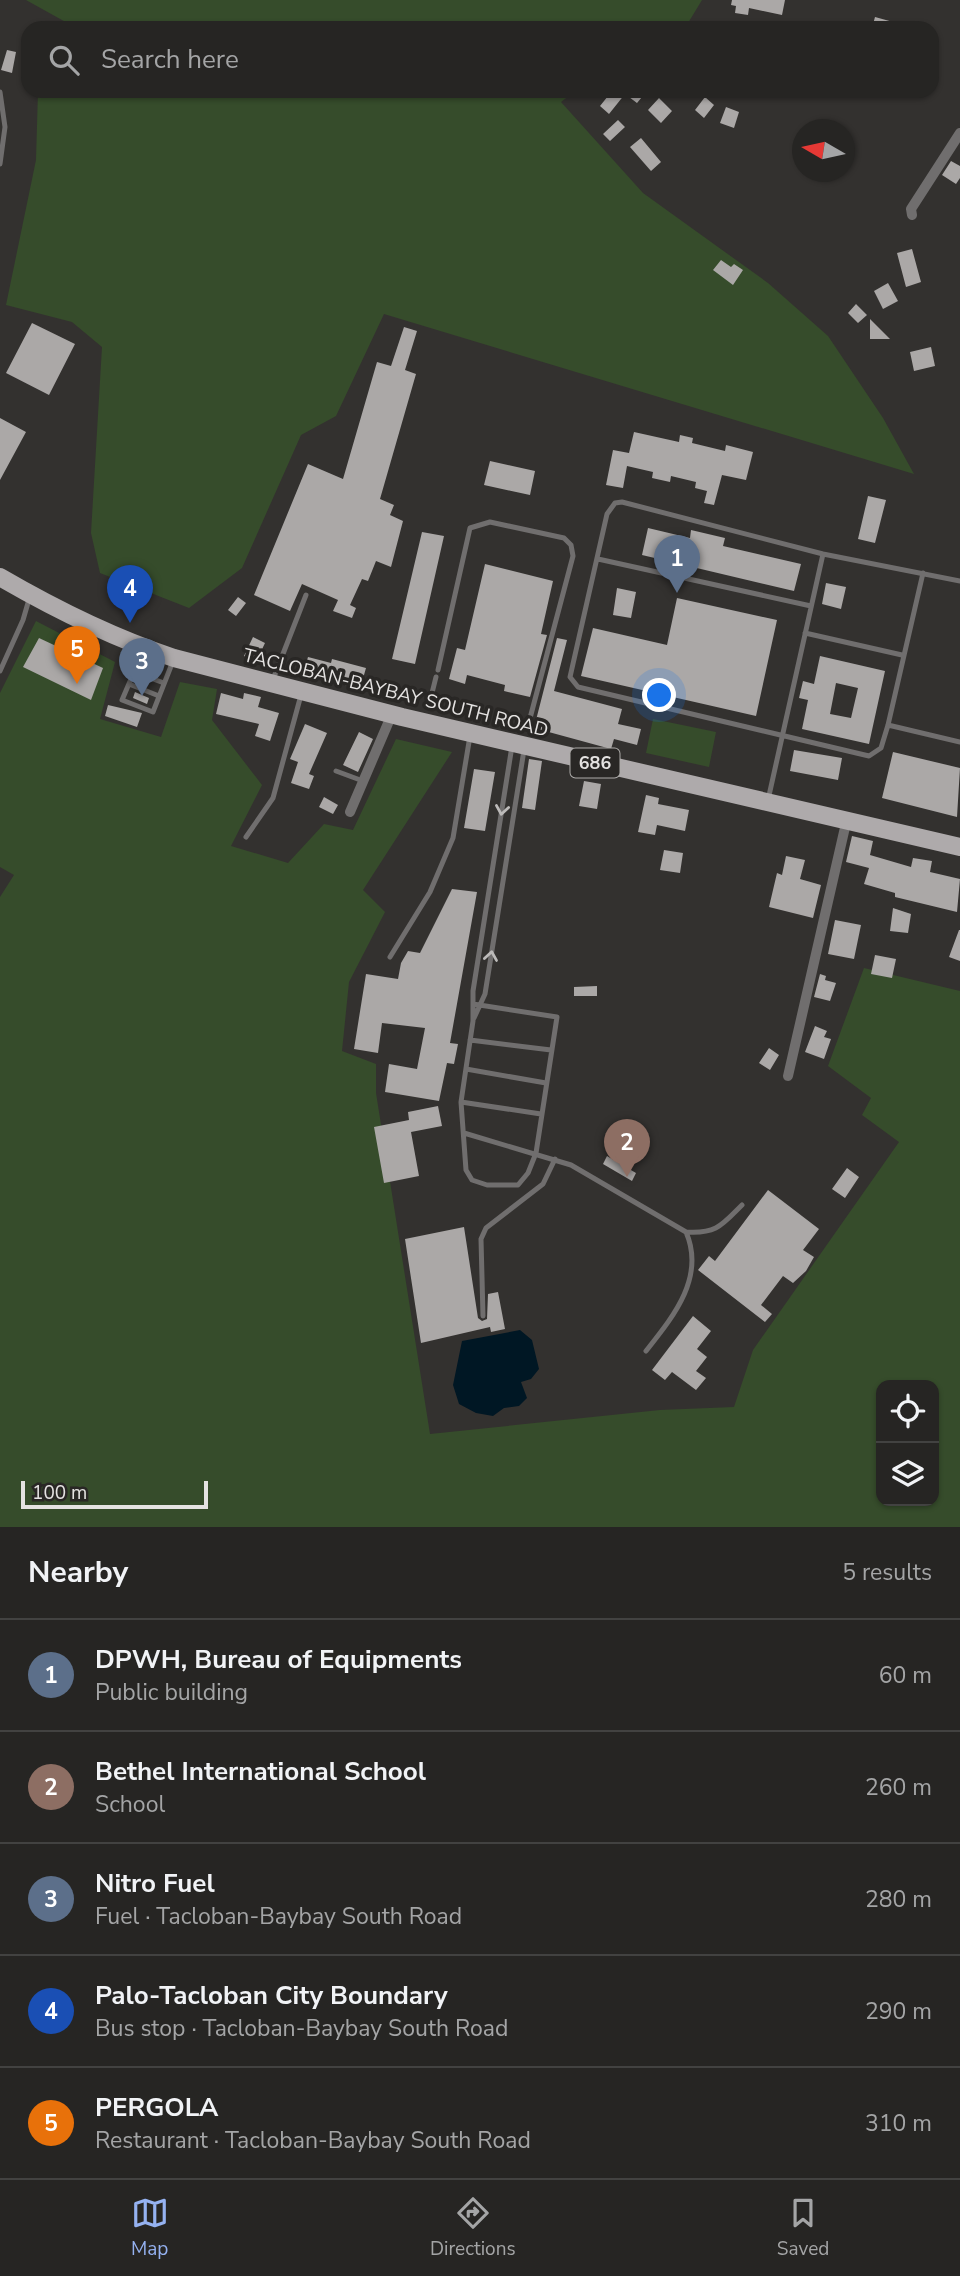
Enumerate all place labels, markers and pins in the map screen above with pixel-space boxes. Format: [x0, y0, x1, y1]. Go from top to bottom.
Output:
pin: 1 [654, 535, 700, 593]
pin: 4 [107, 565, 153, 623]
pin: 5 [54, 626, 100, 684]
pin: 3 [119, 638, 165, 696]
pin: 2 [604, 1119, 650, 1177]

